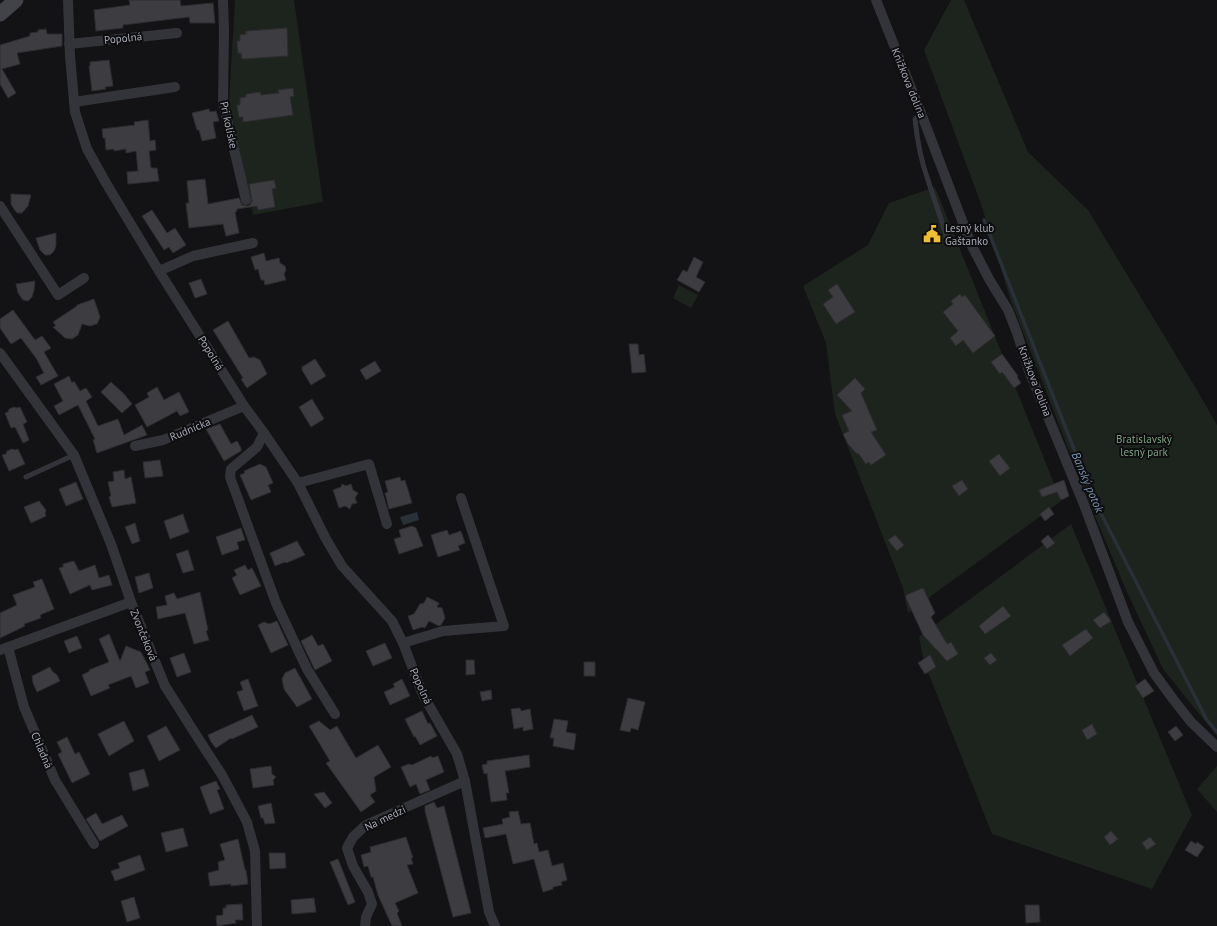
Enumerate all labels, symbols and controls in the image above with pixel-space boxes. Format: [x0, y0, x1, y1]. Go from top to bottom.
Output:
street label: Popolná [103, 29, 143, 47]
street label: Knižkova dolina [889, 46, 929, 120]
street label: Pri kolíske [217, 100, 241, 150]
place label: Lesný klub Gaštanko [945, 221, 994, 248]
public building icon: Lesný klub Gaštanko [922, 224, 942, 244]
street label: Popolná [195, 333, 227, 373]
street label: Knižkova dolina [1015, 344, 1055, 418]
street label: Rudnícka [168, 414, 212, 444]
park label: Bratislavský lesný park [1116, 432, 1173, 459]
water label: Banský potok [1069, 449, 1108, 515]
street label: Zvončeková [127, 607, 161, 663]
street label: Popolná [407, 666, 435, 706]
street label: Chladná [28, 730, 56, 770]
street label: Na medzi [362, 802, 408, 834]

